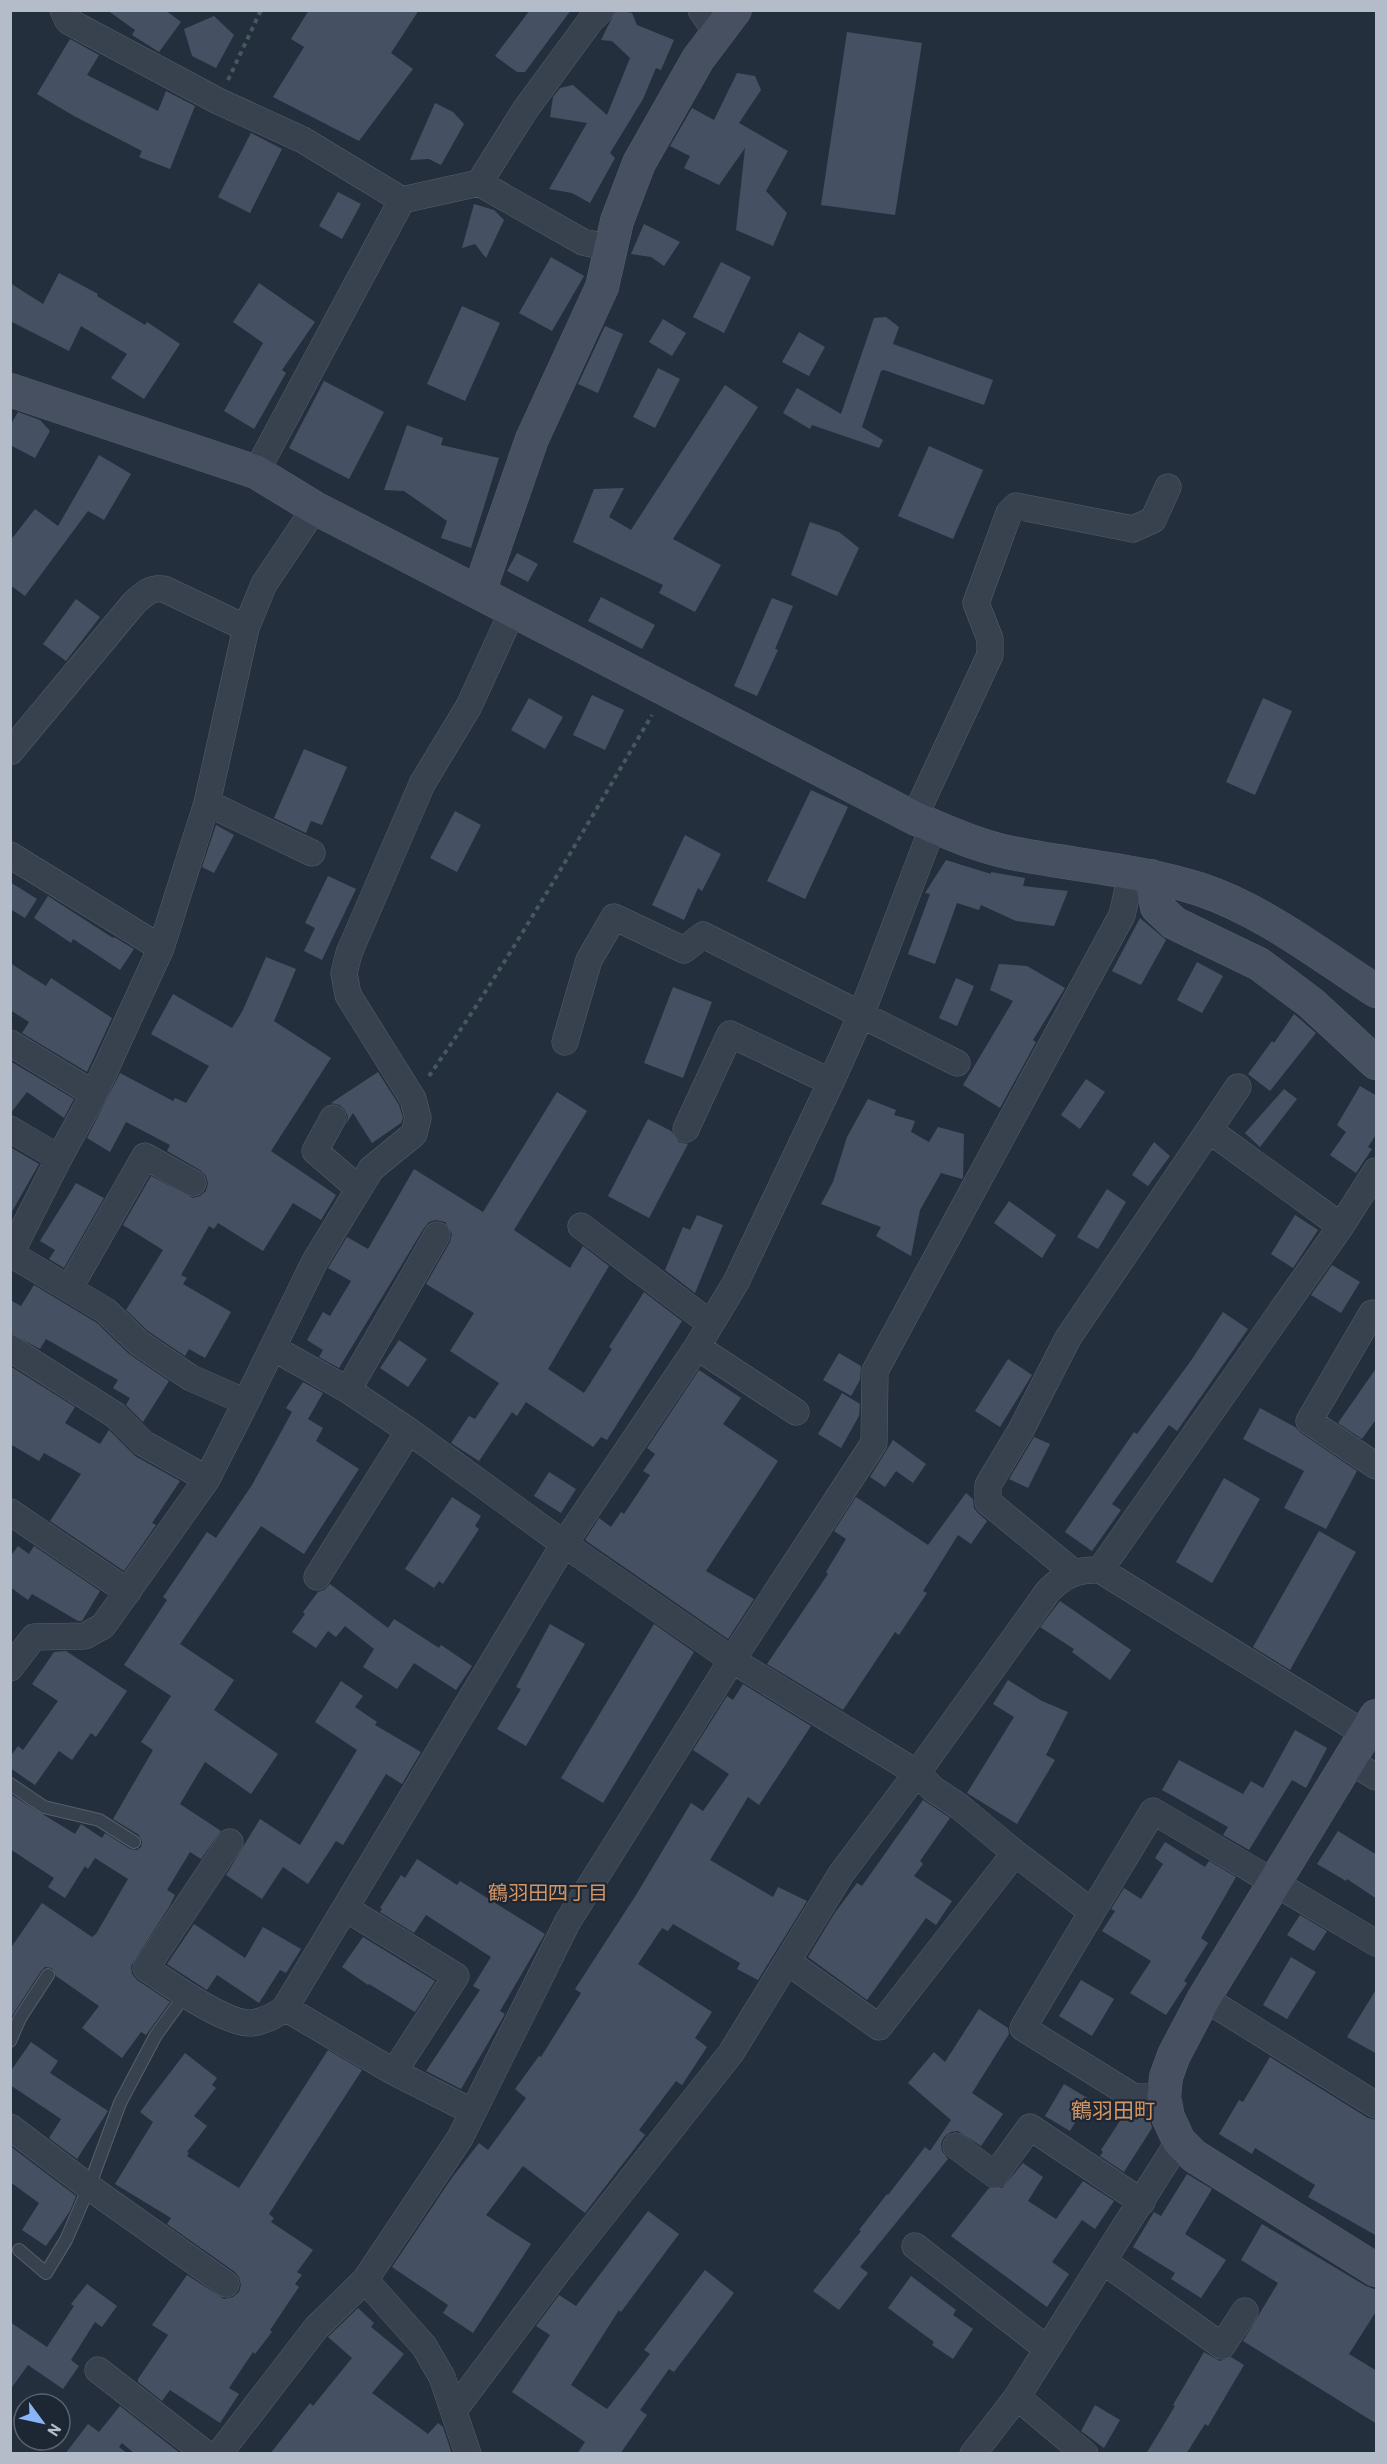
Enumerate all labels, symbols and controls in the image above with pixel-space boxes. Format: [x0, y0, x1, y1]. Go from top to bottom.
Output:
district label: 鶴羽田四丁目 [488, 1880, 608, 1904]
district label: 鶴羽田町 [1071, 2097, 1155, 2122]
north arrow [12, 2392, 72, 2452]
text: N [44, 2421, 66, 2440]

